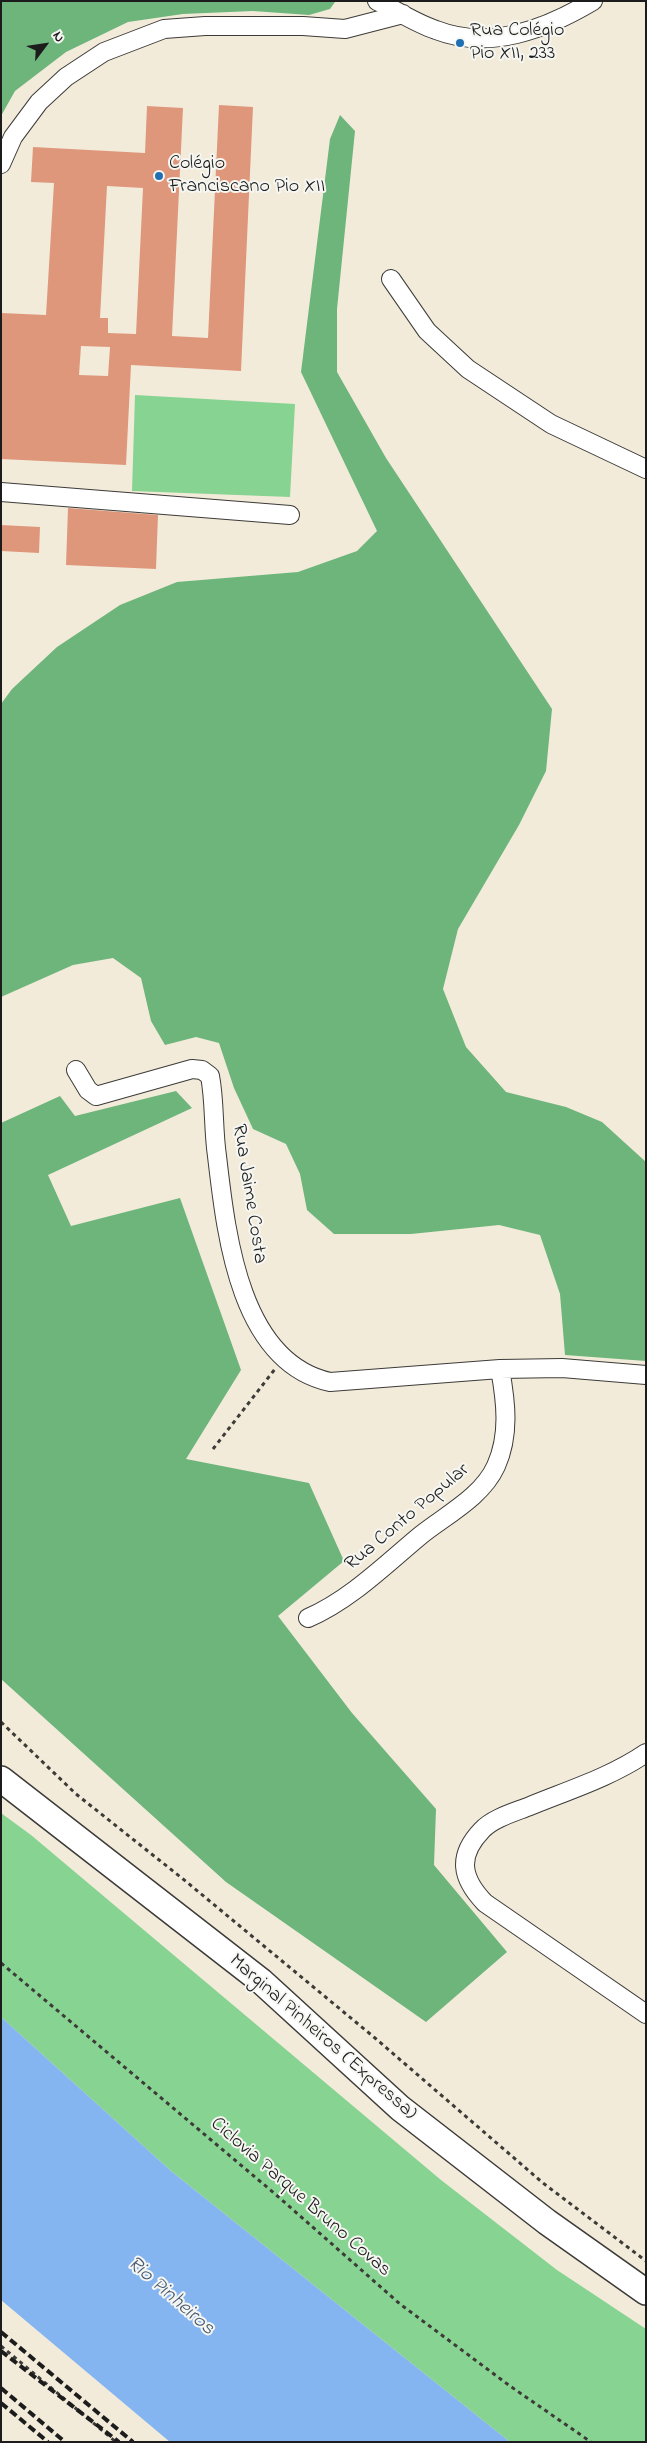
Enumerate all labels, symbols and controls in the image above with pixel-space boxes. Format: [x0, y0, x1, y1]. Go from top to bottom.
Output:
north arrow [20, 20, 70, 70]
place label: Rua Colégio Pio XII, 233 [470, 20, 564, 67]
text: N [47, 28, 70, 46]
marker: Rua Colégio Pio XII, 233 [454, 37, 466, 49]
place label: Colégio Franciscano Pio XII [169, 153, 325, 200]
marker: Colégio Franciscano Pio XII [153, 170, 165, 182]
street label: Rua Jaime Costa [225, 1123, 271, 1265]
street label: Rua Conto Popular [341, 1459, 475, 1577]
street label: Marginal Pinheiros (Expressa) [223, 1950, 421, 2126]
street label: Ciclovia Parque Bruno Covas [205, 2113, 395, 2283]
water label: Rio Pinheiros [121, 2252, 219, 2342]

